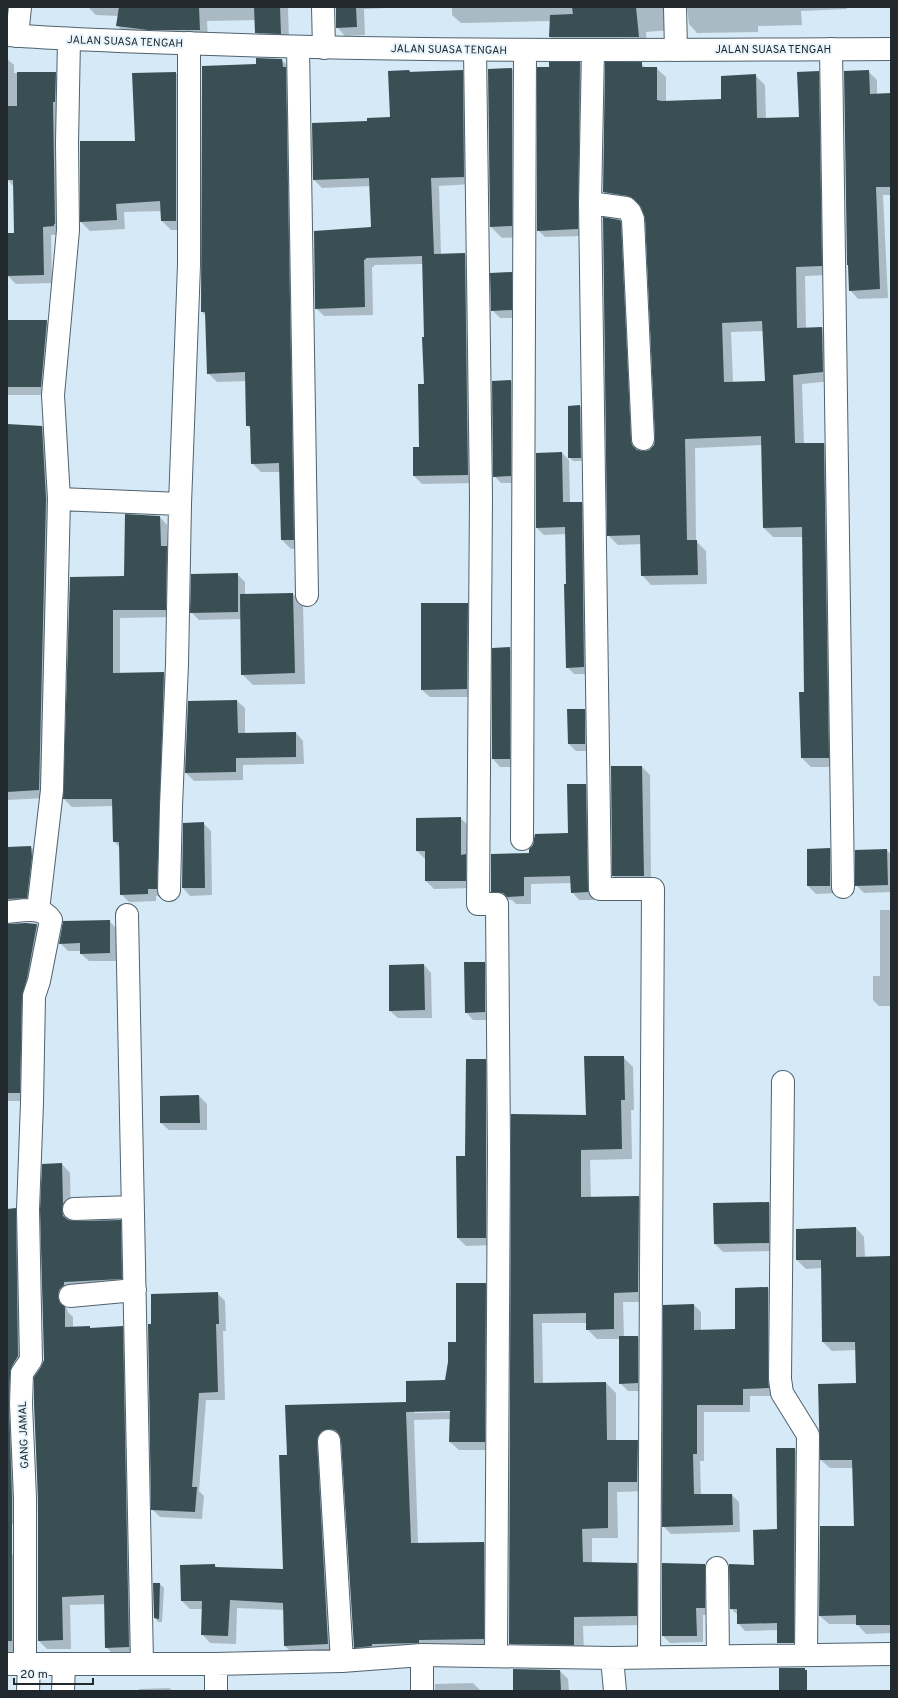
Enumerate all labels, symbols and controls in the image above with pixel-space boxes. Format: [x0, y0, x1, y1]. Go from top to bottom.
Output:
street label: JALAN SUASA TENGAH [67, 33, 183, 51]
street label: JALAN SUASA TENGAH [391, 42, 507, 58]
street label: JALAN SUASA TENGAH [715, 43, 831, 57]
street label: GANG JAMAL [16, 1401, 32, 1469]
scale bar [14, 1660, 93, 1686]
text: 20 m [20, 1667, 48, 1683]

